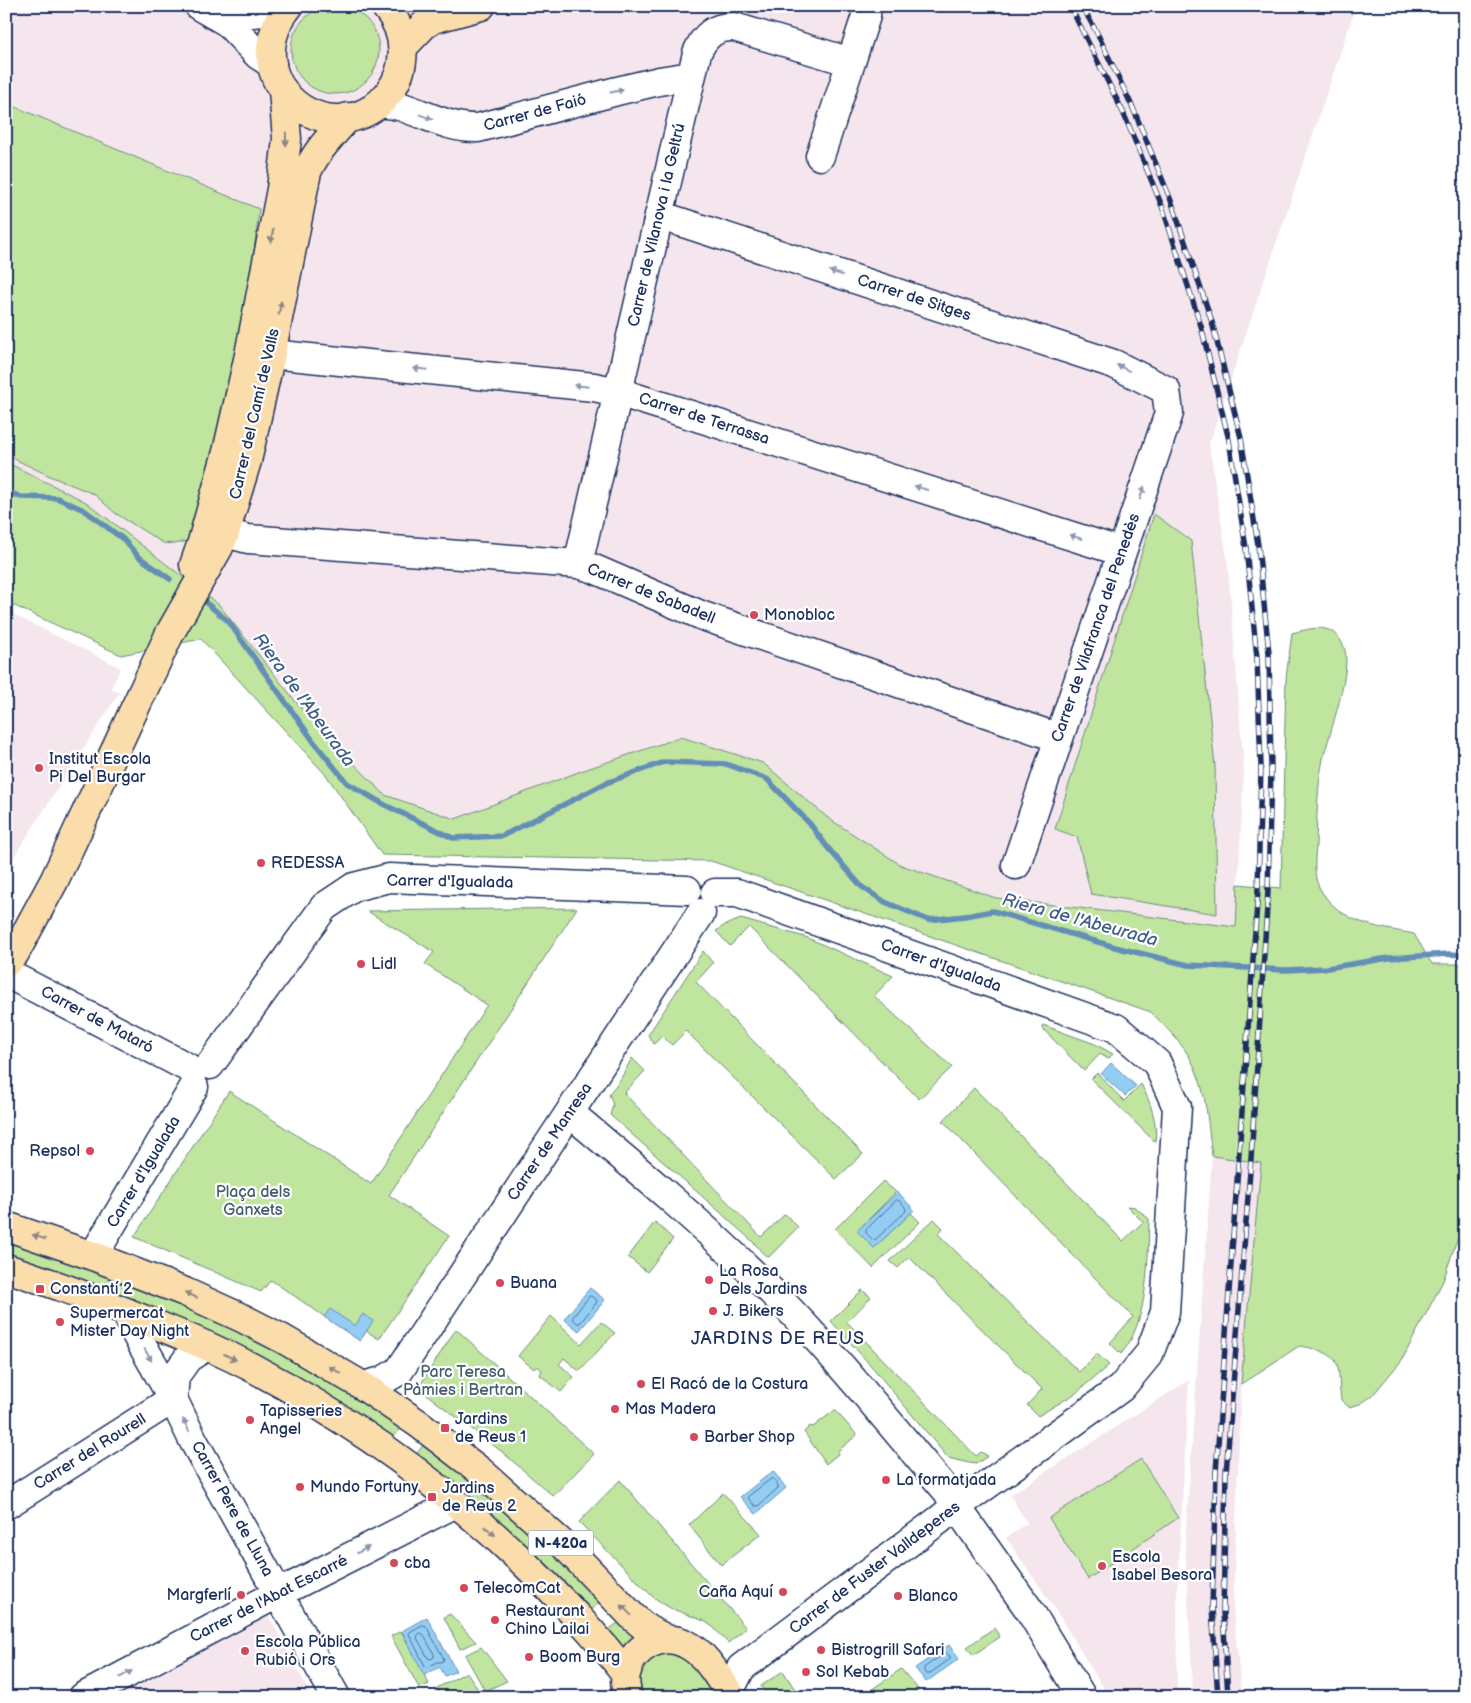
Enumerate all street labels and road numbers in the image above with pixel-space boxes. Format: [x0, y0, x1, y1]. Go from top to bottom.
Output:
street label: Carrer de Faió [482, 90, 588, 136]
street label: Carrer de Vilanova i la Geltrú [624, 121, 690, 329]
street label: Carrer de Sitges [855, 271, 973, 325]
street label: Carrer del Camí de Valls [226, 327, 284, 501]
street label: Carrer de Terrassa [636, 389, 772, 449]
street label: Carrer de Vilafranca del Penedès [1048, 511, 1144, 745]
street label: Carrer de Sabadell [584, 560, 718, 628]
street label: Carrer d'Igualada [386, 871, 514, 893]
street label: Carrer d'Igualada [878, 935, 1004, 997]
street label: Carrer de Mataró [37, 982, 157, 1058]
street label: Carrer de Manresa [504, 1079, 596, 1205]
street label: Carrer d'Igualada [103, 1113, 185, 1231]
street label: Carrer del Rourell [30, 1410, 150, 1494]
street label: Carrer Pere de Lluna [187, 1438, 277, 1580]
street label: Carrer de Fuster Valldeperes [786, 1497, 964, 1638]
road number: N-420a [528, 1530, 594, 1556]
street label: Carrer de l'Abat Escarré [187, 1551, 351, 1647]

